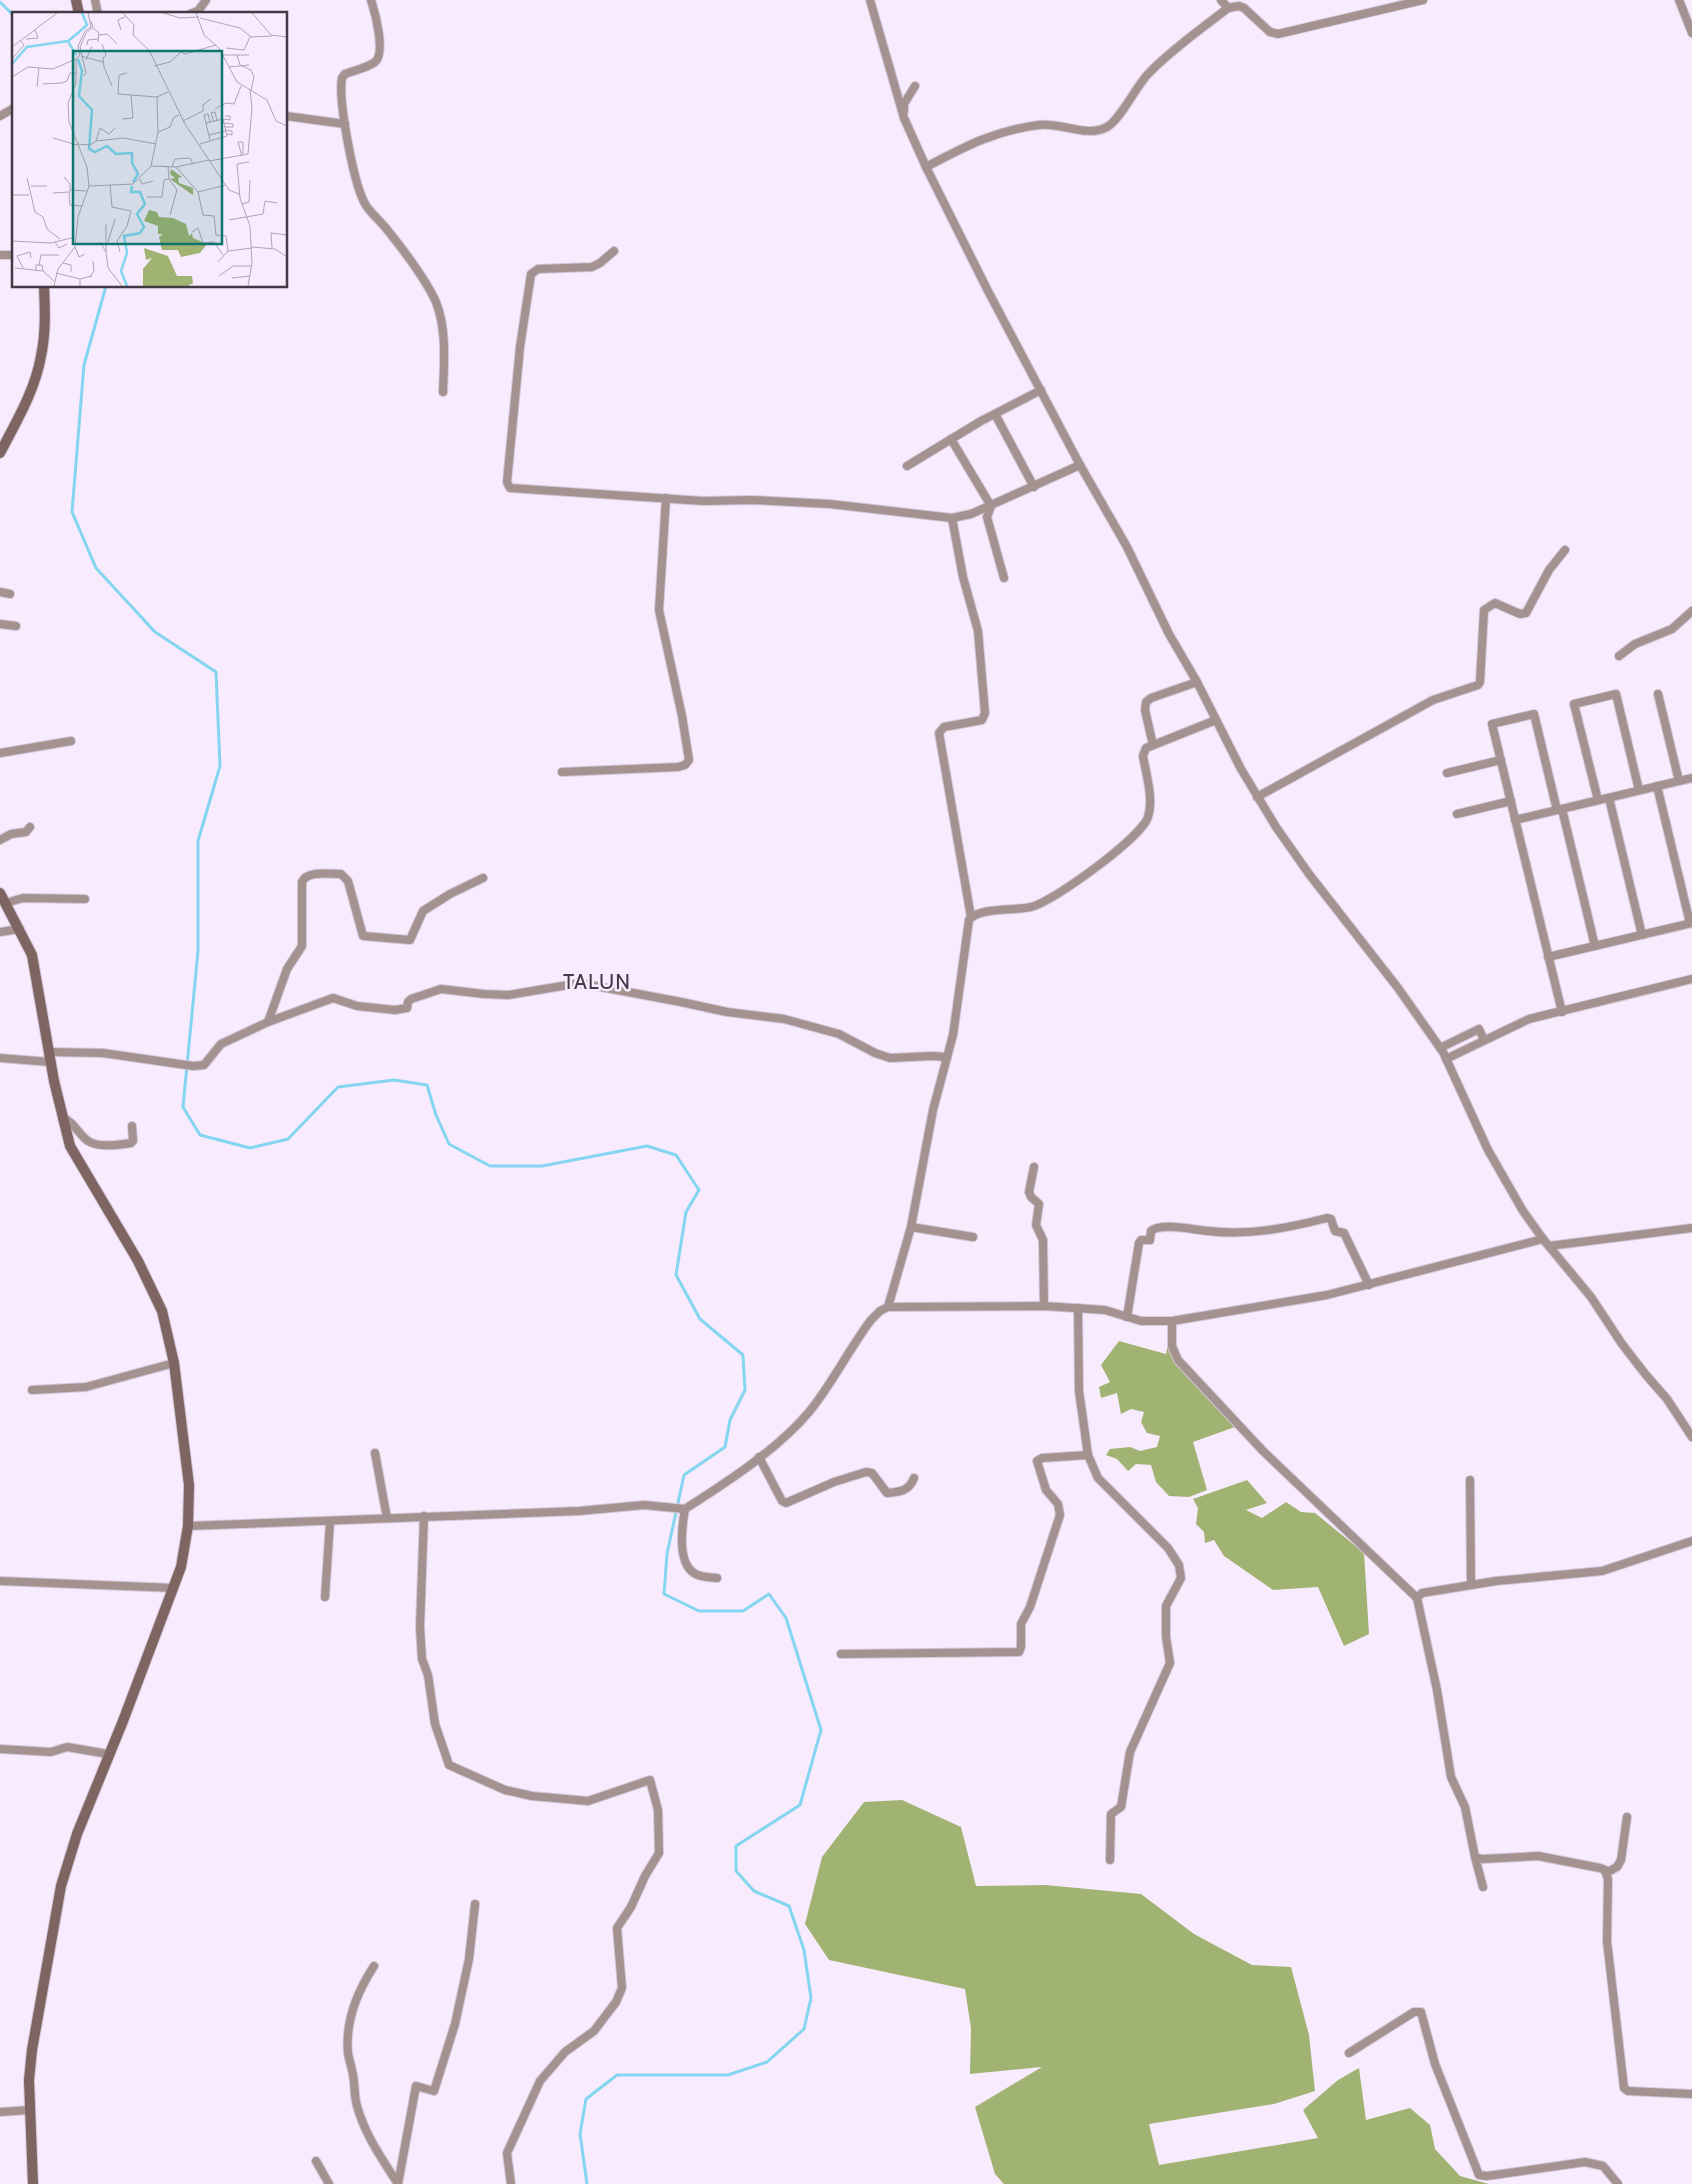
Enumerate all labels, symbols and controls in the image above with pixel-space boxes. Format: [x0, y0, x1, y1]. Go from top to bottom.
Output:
inset map [12, 12, 288, 288]
district label: TALUN [563, 969, 631, 994]

